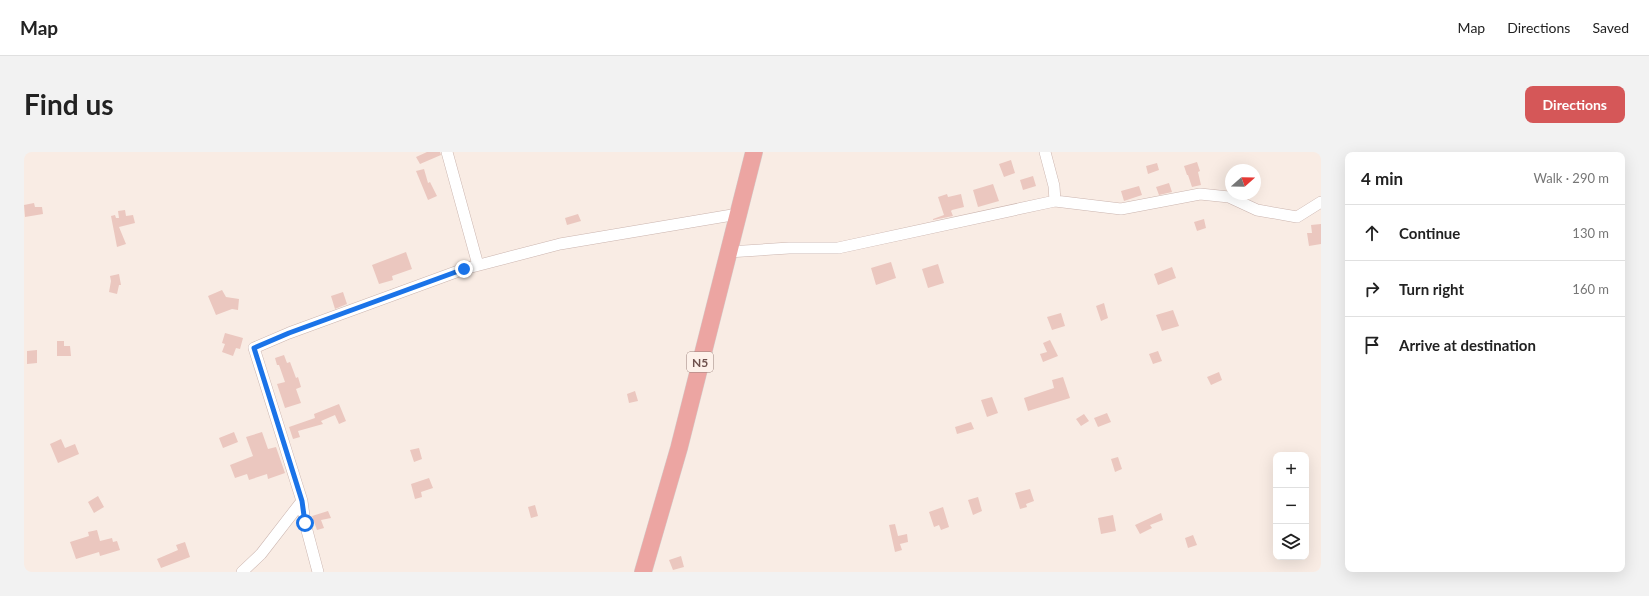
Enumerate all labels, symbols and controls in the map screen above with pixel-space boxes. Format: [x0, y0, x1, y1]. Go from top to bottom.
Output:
text: Map [20, 16, 58, 39]
text: Map [1458, 19, 1485, 36]
text: Directions [1507, 19, 1570, 36]
text: Saved [1592, 19, 1629, 36]
button: Directions [1525, 86, 1625, 123]
text: Find us [24, 87, 114, 121]
north arrow [1225, 164, 1261, 200]
text: 4 min [1361, 168, 1403, 189]
text: Walk · 290 m [1533, 170, 1609, 186]
icon: ahead [1361, 222, 1383, 244]
text: Continue [1399, 224, 1460, 242]
text: 130 m [1572, 225, 1609, 241]
route end [455, 260, 473, 278]
icon: right [1361, 278, 1383, 300]
text: Turn right [1399, 280, 1464, 298]
text: 160 m [1572, 281, 1609, 297]
icon: arrive [1361, 334, 1383, 356]
text: Arrive at destination [1399, 336, 1536, 354]
road number: N5 [687, 352, 713, 372]
map controls [1273, 452, 1309, 560]
button: + [1273, 452, 1309, 488]
button: − [1273, 488, 1309, 524]
route start [296, 514, 314, 532]
button: layers [1273, 524, 1309, 560]

